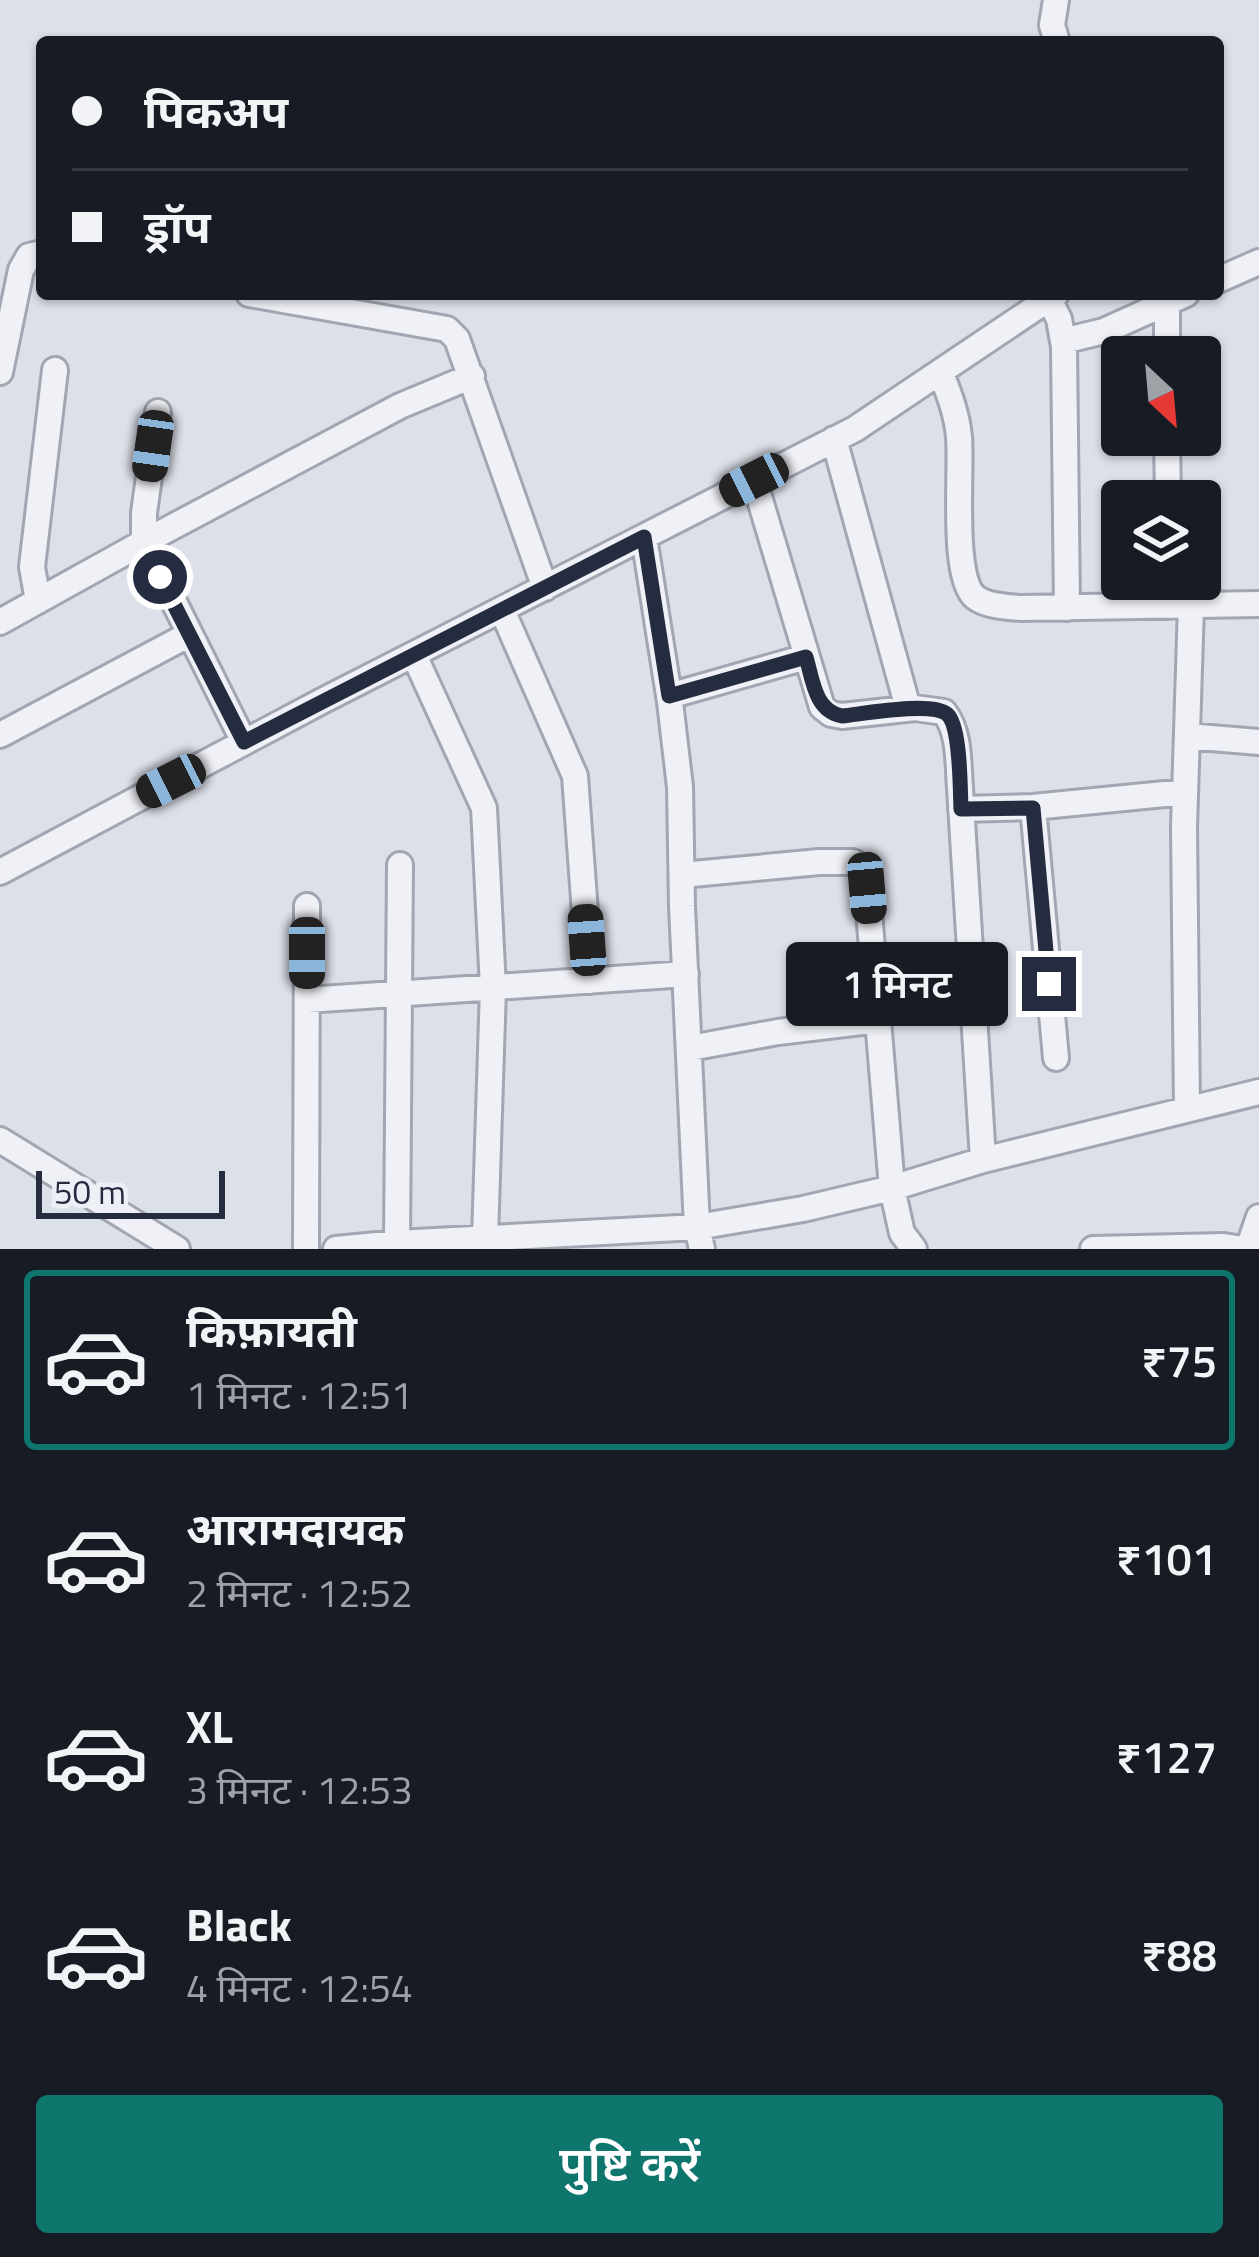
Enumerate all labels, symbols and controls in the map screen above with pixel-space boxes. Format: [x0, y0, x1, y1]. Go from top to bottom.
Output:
text: पिकअप [144, 77, 288, 145]
text: ड्रॉप [144, 192, 211, 260]
north arrow [1101, 336, 1221, 456]
map controls [1101, 336, 1221, 600]
car [130, 408, 176, 484]
car [714, 448, 794, 512]
button: layers [1101, 480, 1221, 600]
route start [133, 550, 187, 604]
car [131, 749, 211, 813]
car [846, 851, 888, 925]
car [567, 903, 607, 977]
car [289, 917, 325, 989]
callout: 1 मिनट [785, 942, 1007, 1026]
text: 1 मिनट [842, 954, 952, 1013]
route end [1022, 957, 1076, 1011]
scale bar [36, 1165, 225, 1218]
text: 50 m [54, 1167, 126, 1217]
text: किफ़ायती [186, 1296, 357, 1364]
icon: car [42, 1306, 150, 1414]
text: ₹75 [1141, 1326, 1217, 1394]
text: 1 मिनट · 12:51 [186, 1365, 413, 1424]
text: आरामदायक [186, 1494, 404, 1562]
icon: car [42, 1504, 150, 1612]
text: ₹101 [1116, 1524, 1217, 1592]
text: 2 मिनट · 12:52 [186, 1563, 413, 1622]
text: XL [186, 1692, 233, 1760]
icon: car [42, 1702, 150, 1810]
text: ₹127 [1116, 1722, 1217, 1790]
text: 3 मिनट · 12:53 [186, 1760, 413, 1819]
text: Black [186, 1890, 292, 1958]
icon: car [42, 1900, 150, 2008]
text: ₹88 [1141, 1920, 1217, 1988]
text: 4 मिनट · 12:54 [186, 1958, 413, 2017]
button: पुष्टि करें [36, 2095, 1223, 2233]

